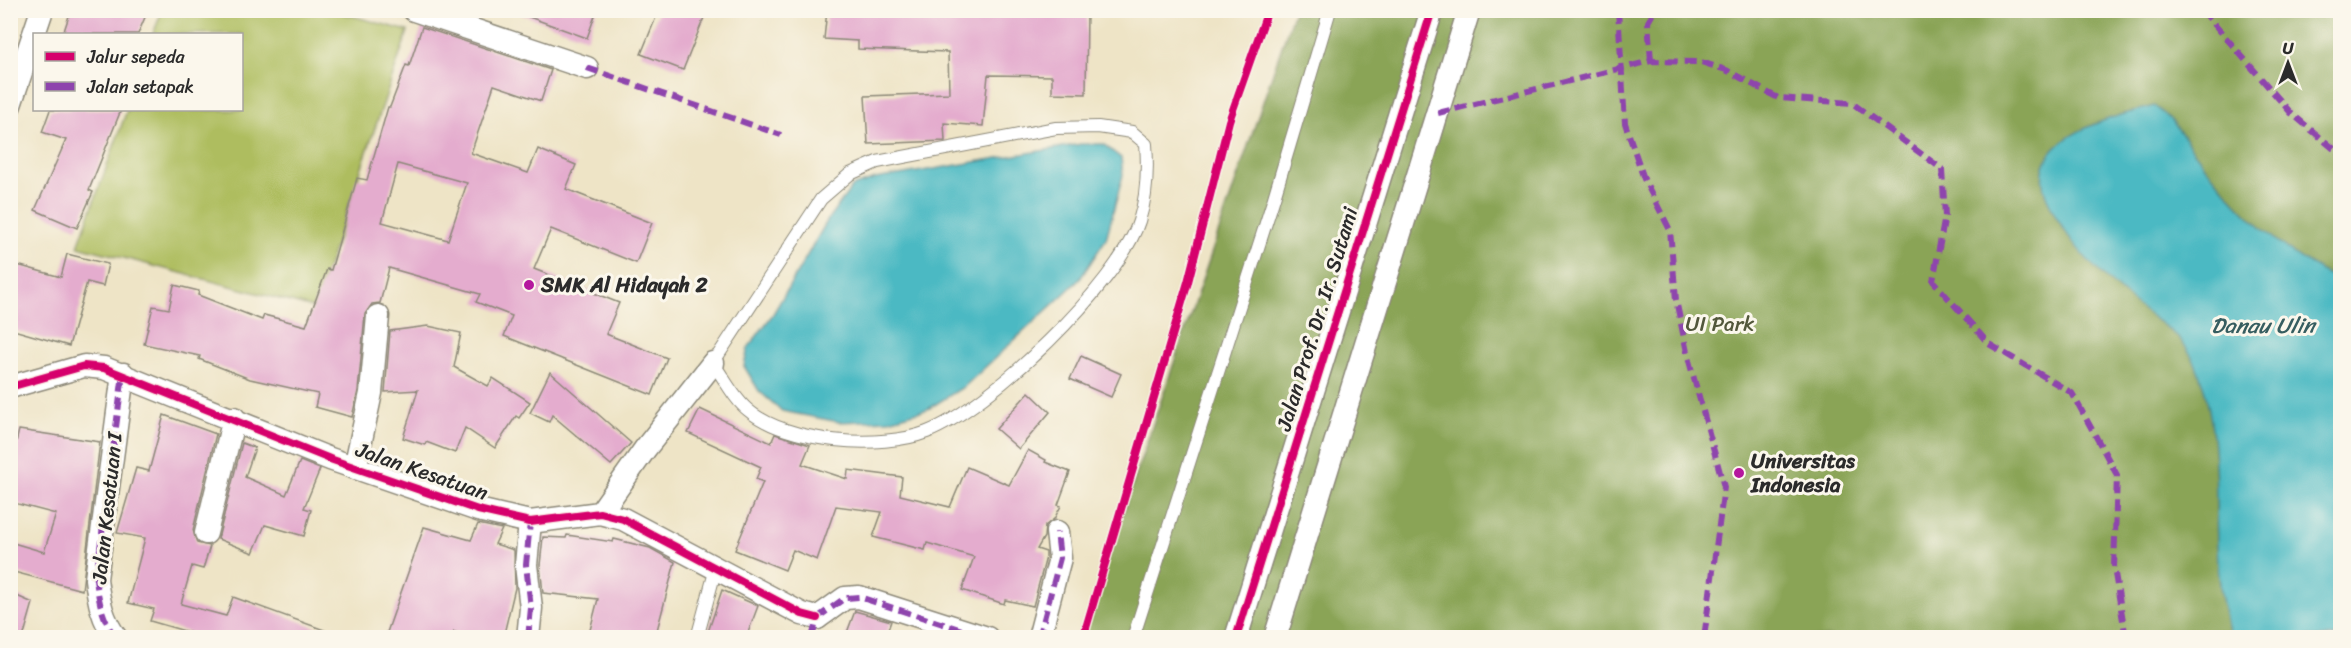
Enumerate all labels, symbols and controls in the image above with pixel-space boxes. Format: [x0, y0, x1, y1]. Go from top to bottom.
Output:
legend [33, 33, 243, 111]
north arrow [2258, 33, 2318, 93]
text: U [2283, 34, 2295, 63]
text: Jalur sepeda [86, 41, 186, 73]
text: Jalan setapak [86, 71, 194, 103]
street label: Jalan Prof. Dr. Ir. Sutami [1265, 201, 1369, 437]
place label: SMK Al Hidayah 2 [540, 266, 708, 304]
marker: SMK Al Hidayah 2 [522, 278, 536, 292]
park label: UI Park [1686, 305, 1754, 343]
water label: Danau Ulin [2211, 306, 2317, 345]
street label: Jalan Kesatuan I [80, 429, 134, 586]
street label: Jalan Kesatuan [350, 430, 493, 511]
place label: Universitas Indonesia [1750, 442, 1855, 504]
marker: Universitas Indonesia [1732, 466, 1746, 480]

